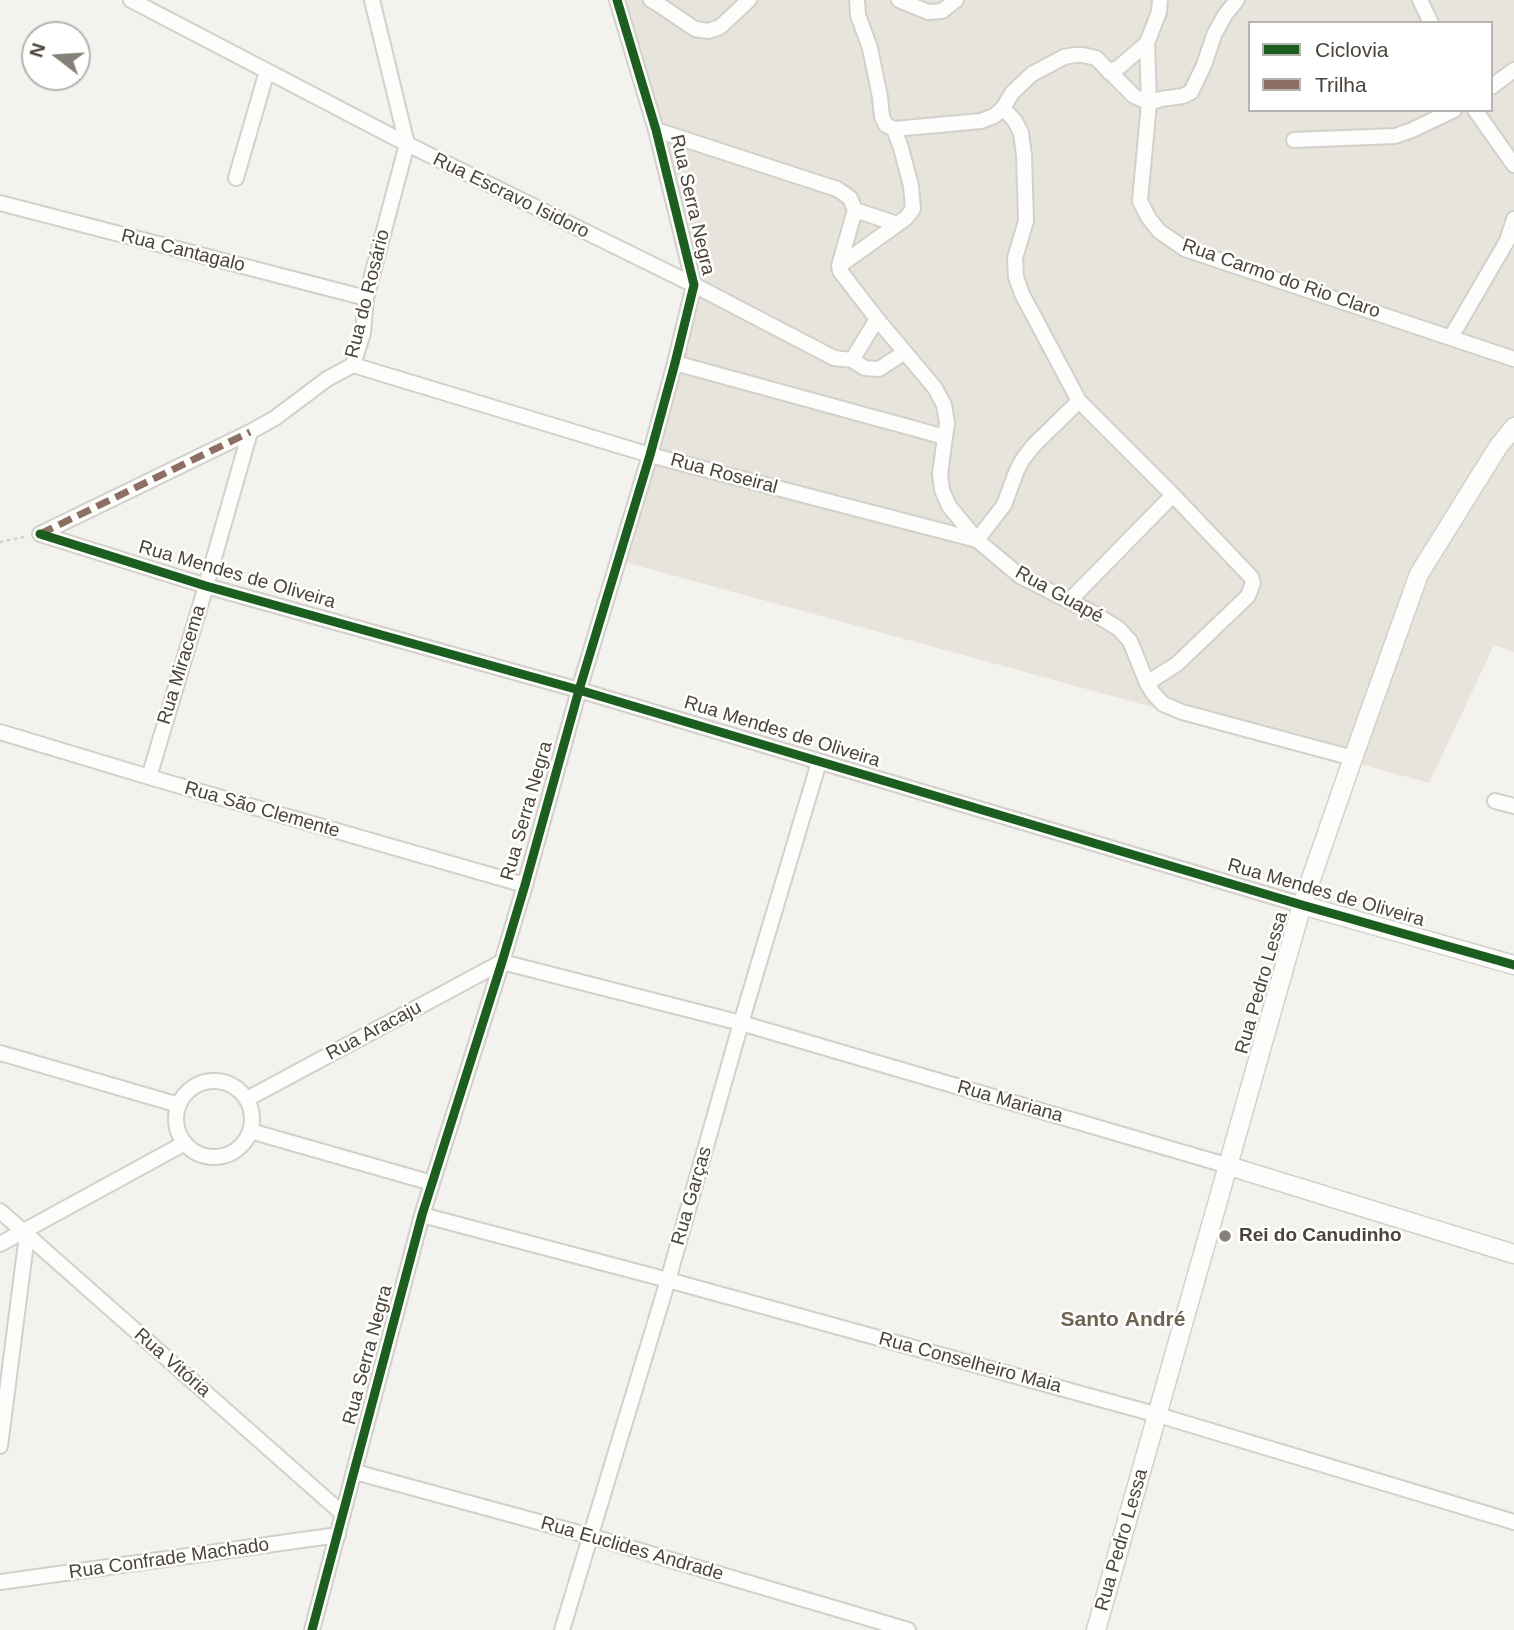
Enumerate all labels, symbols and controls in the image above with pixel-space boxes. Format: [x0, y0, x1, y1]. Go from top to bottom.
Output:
north arrow [21, 21, 91, 91]
legend [1248, 21, 1493, 112]
text: Ciclovia [1315, 38, 1389, 61]
text: N [25, 41, 49, 60]
text: Trilha [1315, 73, 1367, 96]
street label: Rua Serra Negra [665, 132, 719, 278]
street label: Rua Escravo Isidoro [429, 148, 593, 244]
street label: Rua Cantagalo [119, 225, 247, 277]
street label: Rua do Rosário [341, 227, 395, 361]
street label: Rua Carmo do Rio Claro [1179, 234, 1383, 324]
street label: Rua Roseiral [668, 449, 780, 499]
street label: Rua Mendes de Oliveira [136, 536, 338, 614]
street label: Rua Guapé [1011, 561, 1107, 629]
street label: Rua Miracema [153, 603, 211, 727]
street label: Rua Mendes de Oliveira [681, 691, 883, 773]
street label: Rua Serra Negra [496, 739, 558, 883]
street label: Rua São Clemente [182, 777, 342, 843]
street label: Rua Mendes de Oliveira [1225, 854, 1427, 932]
street label: Rua Pedro Lessa [1231, 909, 1293, 1057]
street label: Rua Aracaju [322, 996, 426, 1066]
street label: Rua Mariana [955, 1076, 1065, 1128]
street label: Rua Garças [667, 1144, 717, 1248]
place label: Rei do Canudinho [1239, 1225, 1402, 1247]
marker: Rei do Canudinho [1217, 1228, 1233, 1244]
street label: Rua Serra Negra [338, 1283, 398, 1427]
district label: Santo André [1061, 1307, 1185, 1333]
street label: Rua Vitória [129, 1324, 215, 1402]
street label: Rua Conselheiro Maia [876, 1328, 1064, 1398]
street label: Rua Pedro Lessa [1091, 1466, 1153, 1614]
street label: Rua Euclides Andrade [538, 1512, 726, 1586]
street label: Rua Confrade Machado [68, 1534, 270, 1584]

